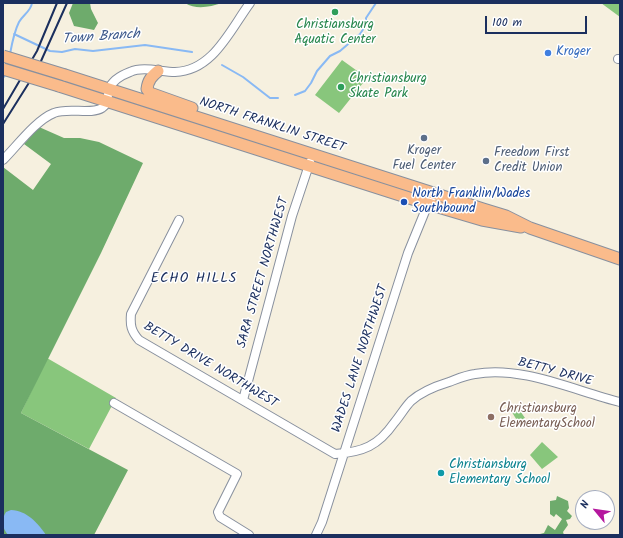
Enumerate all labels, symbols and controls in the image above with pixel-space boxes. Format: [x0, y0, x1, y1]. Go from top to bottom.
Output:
marker: Christiansburg Aquatic Center [330, 7, 340, 17]
scale bar [487, 8, 589, 34]
text: 100 m [492, 13, 522, 32]
place label: Christiansburg Aquatic Center [294, 18, 376, 49]
water label: Town Branch [62, 27, 140, 49]
place label: Kroger [556, 45, 590, 61]
marker: Kroger [543, 48, 553, 58]
place label: Christiansburg Skate Park [349, 72, 427, 103]
marker: Christiansburg Skate Park [336, 82, 346, 92]
street label: NORTH FRANKLIN STREET [197, 95, 347, 157]
marker: Kroger Fuel Center [419, 133, 429, 143]
place label: Kroger Fuel Center [392, 144, 456, 175]
place label: Freedom First Credit Union [494, 146, 570, 177]
marker: Freedom First Credit Union [481, 156, 491, 166]
place label: North Franklin/Wades Southbound [412, 187, 530, 218]
street label: SARA STREET NORTHWEST [235, 196, 293, 350]
marker: North Franklin/Wades Southbound [399, 197, 409, 207]
district label: ECHO HILLS [151, 272, 237, 288]
street label: WADES LANE NORTHWEST [330, 283, 392, 435]
street label: BETTY DRIVE NORTHWEST [140, 320, 280, 412]
street label: BETTY DRIVE [516, 355, 594, 391]
place label: Christiansburg ElementarySchool [499, 402, 595, 433]
marker: Christiansburg ElementarySchool [486, 412, 496, 422]
place label: Christiansburg Elementary School [449, 458, 550, 489]
marker: Christiansburg Elementary School [436, 468, 446, 478]
north arrow [575, 490, 615, 530]
text: N [576, 497, 595, 512]

